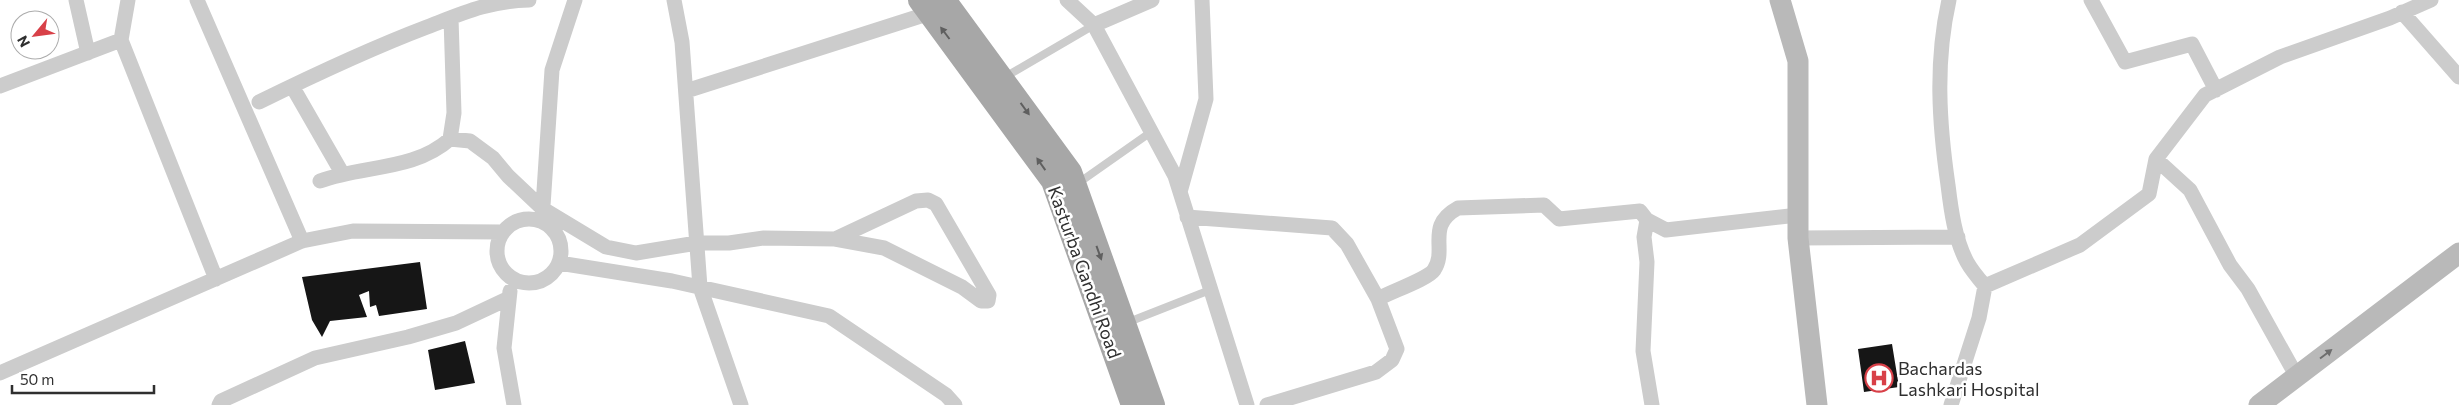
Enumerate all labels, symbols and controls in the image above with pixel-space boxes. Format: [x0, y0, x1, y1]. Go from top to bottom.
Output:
north arrow [10, 10, 60, 60]
one-way arrow [939, 27, 950, 40]
text: N [13, 33, 33, 50]
one-way arrow [1020, 102, 1030, 116]
one-way arrow [1036, 157, 1046, 171]
street label: Kasturba Gandhi Road [1044, 183, 1126, 361]
one-way arrow [1096, 245, 1103, 260]
one-way arrow [2319, 349, 2332, 360]
place label: Bachardas Lashkari Hospital [1898, 357, 2040, 400]
scale bar [12, 362, 155, 394]
hospital icon: Bachardas Lashkari Hospital [1864, 363, 1894, 393]
text: 50 m [20, 370, 54, 388]

